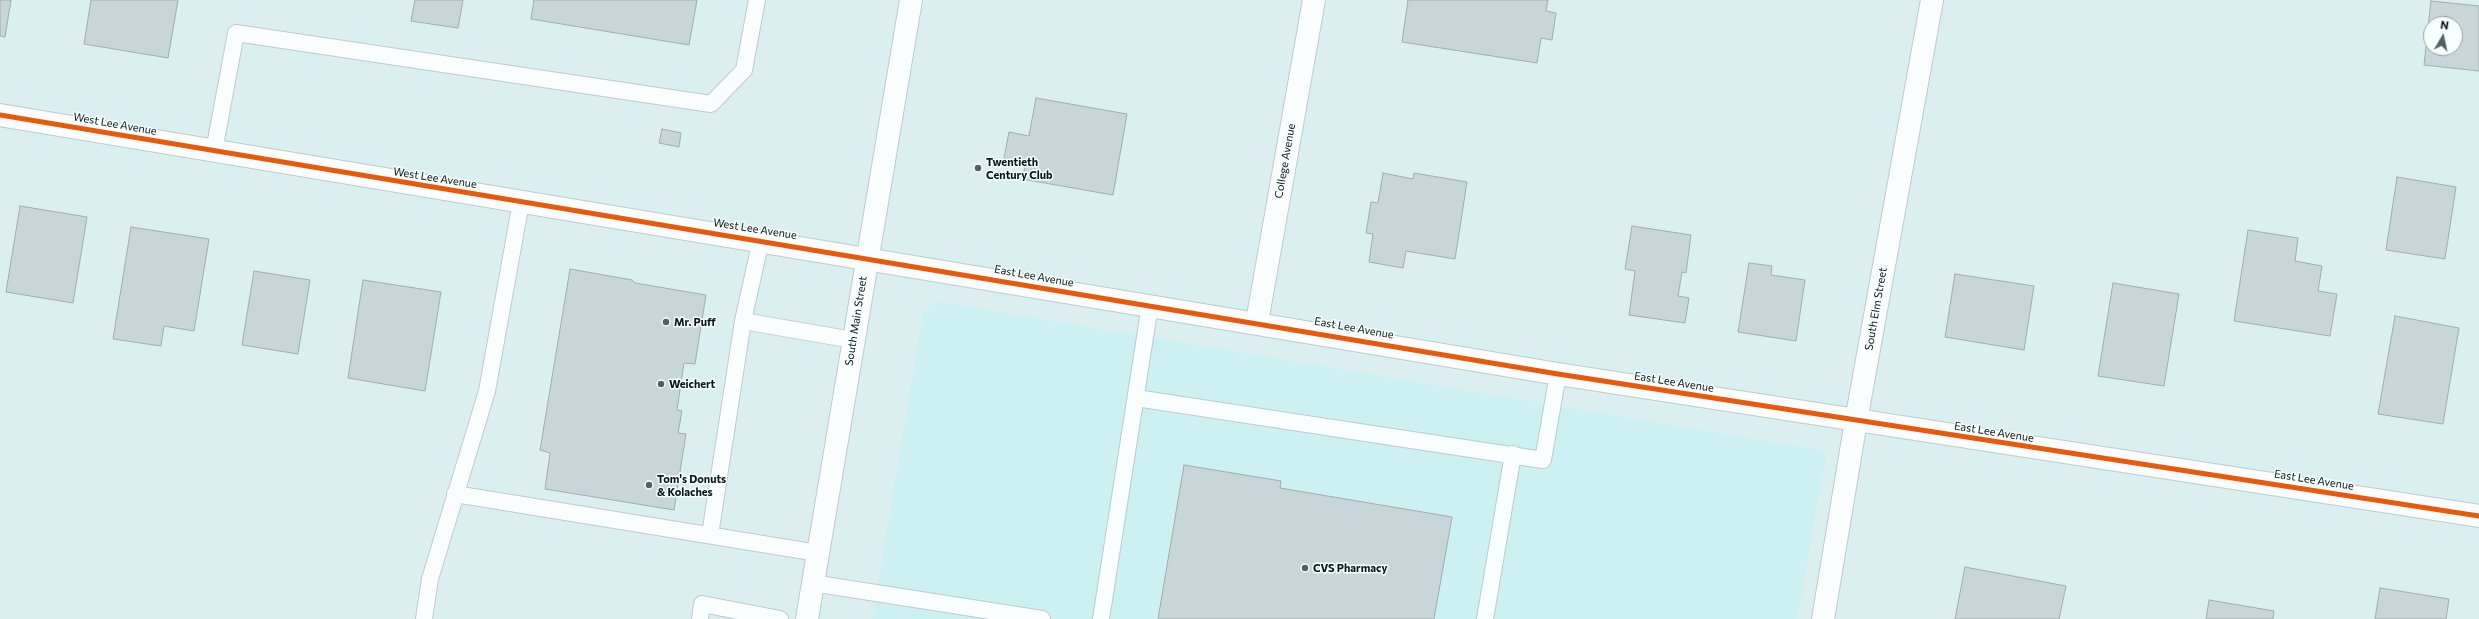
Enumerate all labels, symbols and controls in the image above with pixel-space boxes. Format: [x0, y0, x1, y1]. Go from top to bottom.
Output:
north arrow [2423, 16, 2463, 56]
text: N [2440, 18, 2450, 32]
street label: West Lee Avenue [72, 110, 158, 138]
street label: College Avenue [1272, 122, 1298, 200]
place label: Twentieth Century Club [986, 155, 1053, 181]
marker: Twentieth Century Club [973, 163, 983, 173]
street label: West Lee Avenue [392, 165, 478, 191]
street label: West Lee Avenue [712, 216, 798, 242]
street label: East Lee Avenue [993, 263, 1075, 289]
street label: South Elm Street [1862, 266, 1890, 352]
street label: South Main Street [842, 275, 870, 367]
place label: Mr. Puff [674, 315, 716, 329]
street label: East Lee Avenue [1313, 315, 1395, 341]
marker: Mr. Puff [661, 317, 671, 327]
street label: East Lee Avenue [1633, 369, 1715, 395]
place label: Weichert [669, 377, 715, 391]
marker: Weichert [656, 379, 666, 389]
street label: East Lee Avenue [1953, 419, 2035, 445]
street label: East Lee Avenue [2273, 467, 2355, 493]
place label: Tom's Donuts & Kolaches [657, 472, 726, 498]
marker: Tom's Donuts & Kolaches [644, 480, 654, 490]
place label: CVS Pharmacy [1313, 561, 1387, 575]
marker: CVS Pharmacy [1300, 563, 1310, 573]

